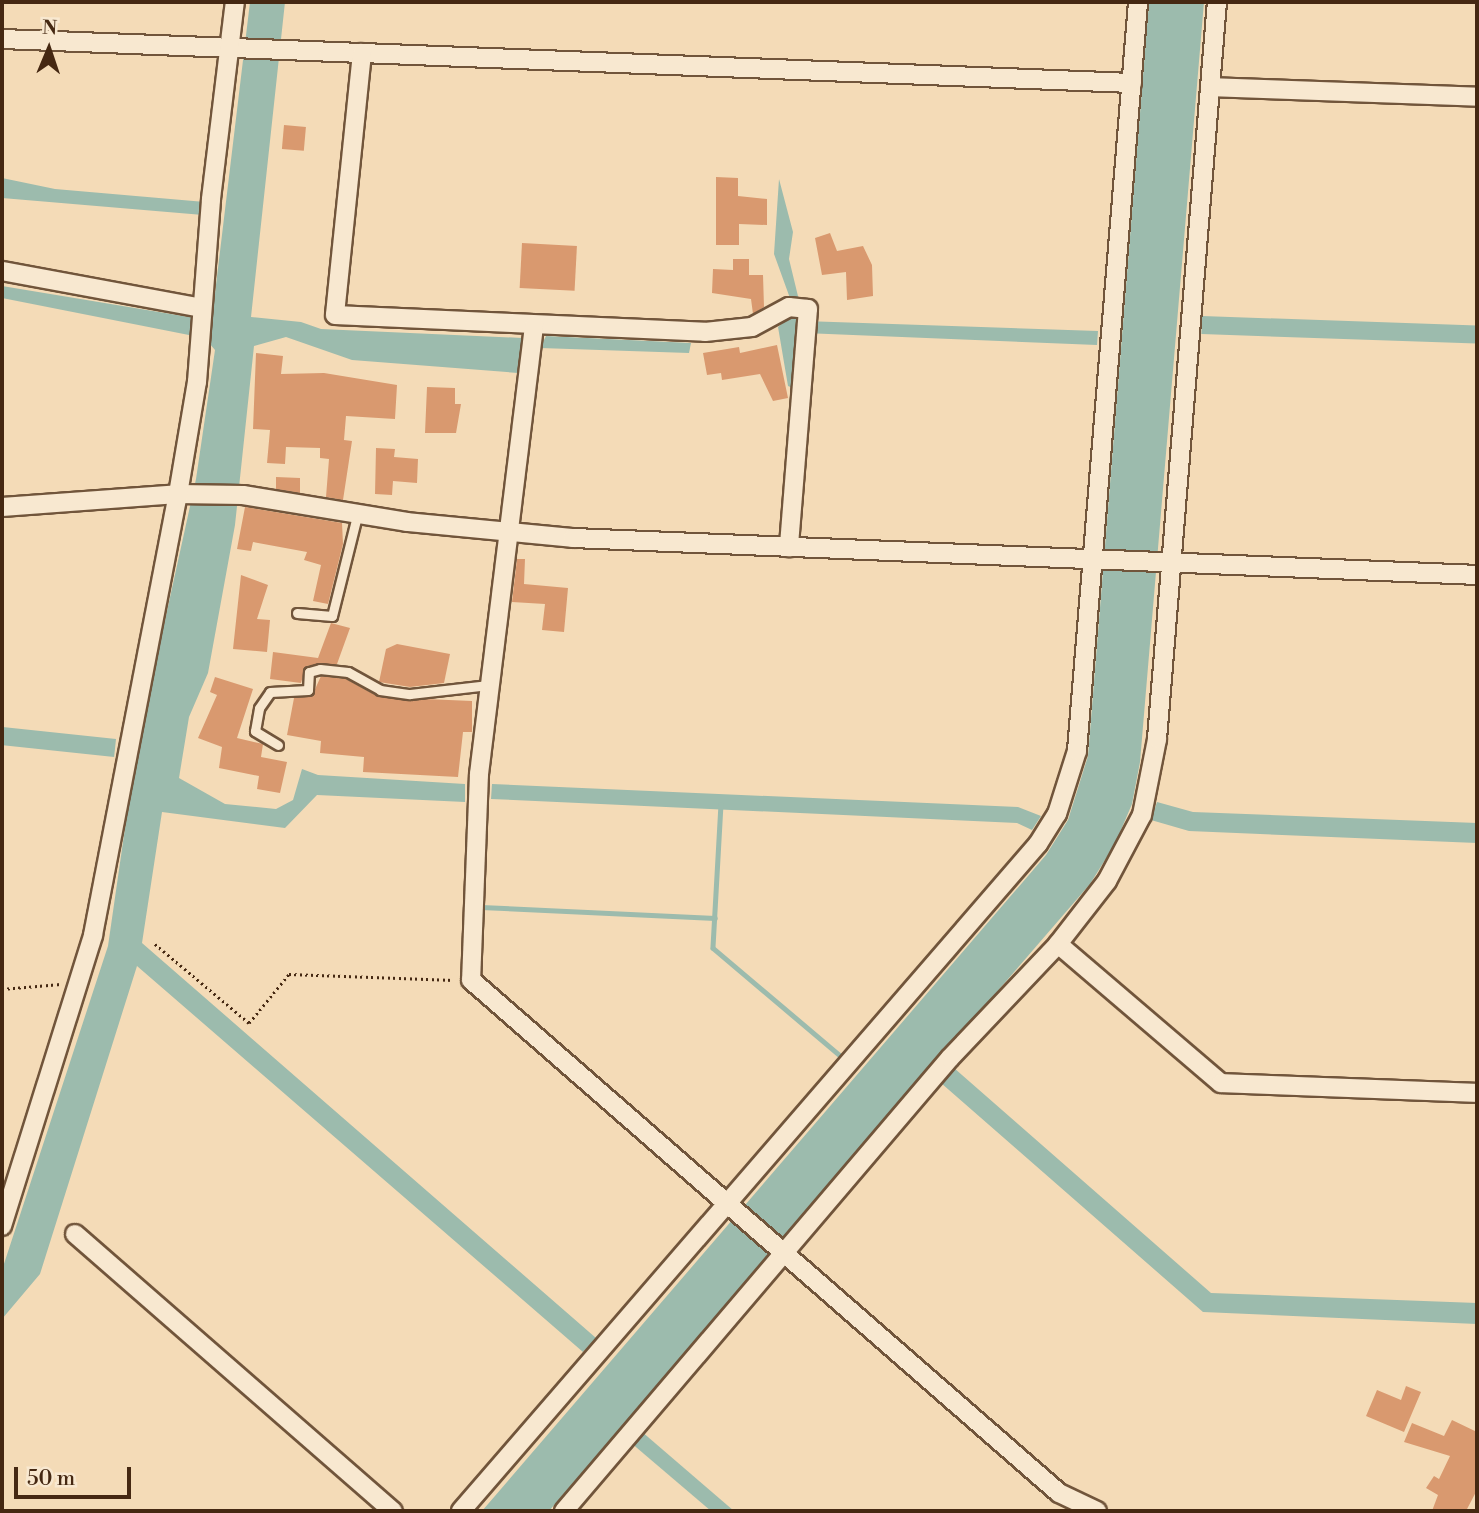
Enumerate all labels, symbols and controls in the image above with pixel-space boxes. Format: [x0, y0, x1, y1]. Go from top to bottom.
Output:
north arrow [14, 14, 84, 84]
text: N [42, 16, 58, 40]
scale bar [18, 1454, 135, 1498]
text: 50 m [27, 1466, 75, 1492]

